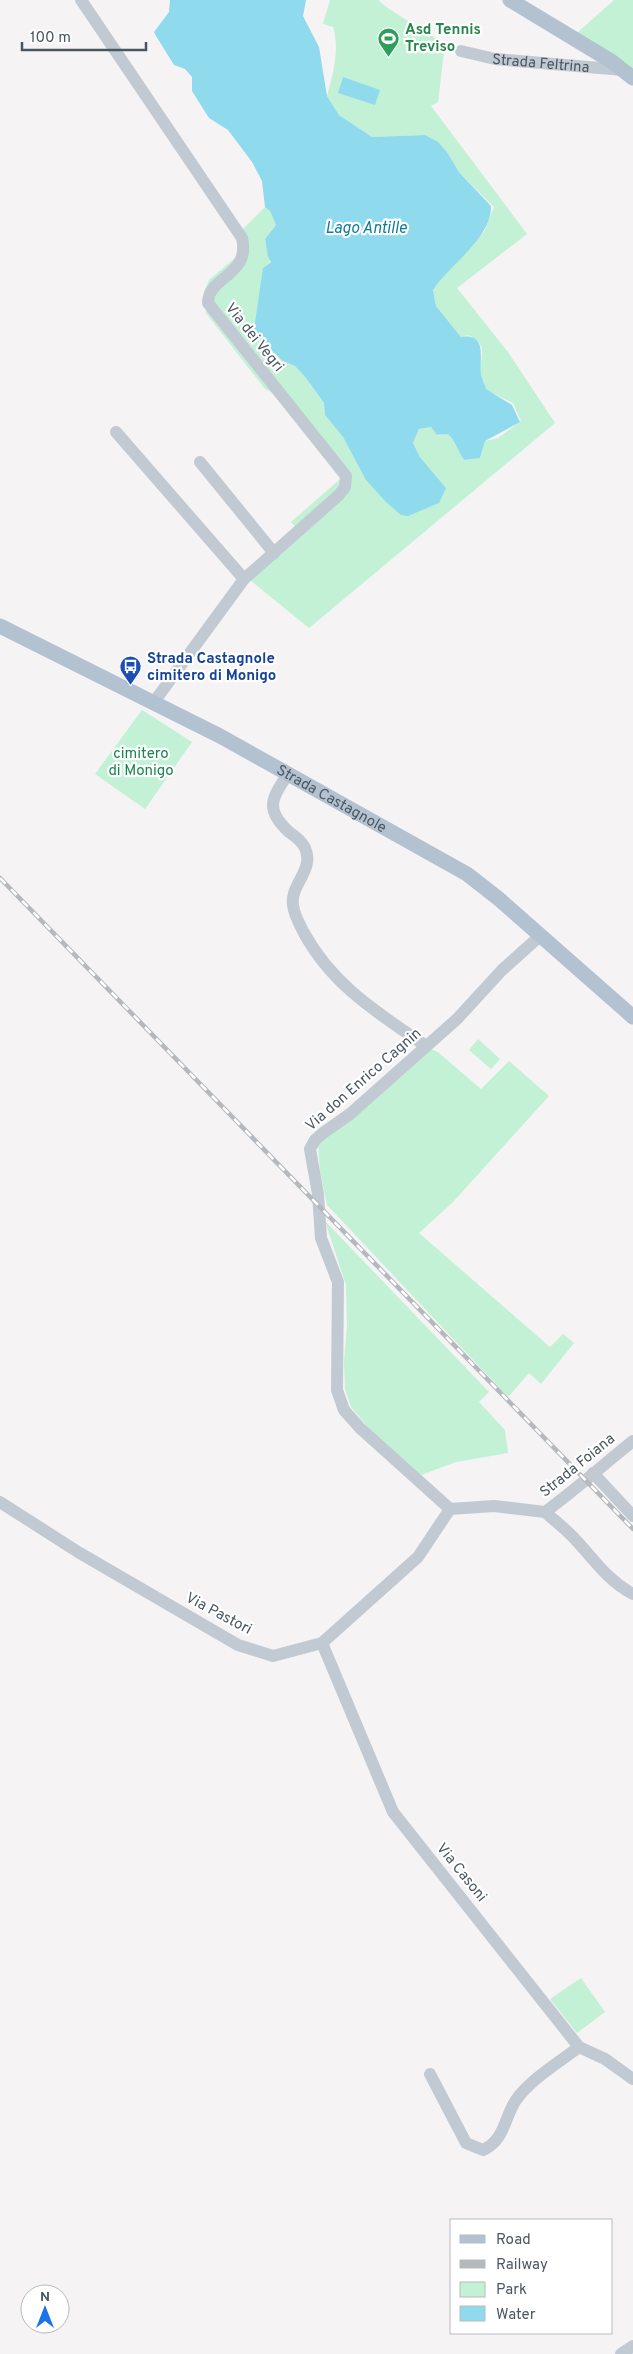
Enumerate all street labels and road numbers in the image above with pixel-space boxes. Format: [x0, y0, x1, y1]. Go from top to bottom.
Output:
street label: Strada Feltrina [491, 51, 590, 78]
street label: Via dei Vegri [220, 300, 287, 376]
street label: Strada Castagnole [273, 761, 389, 838]
street label: Via don Enrico Cagnin [302, 1025, 426, 1136]
street label: Strada Foiana [536, 1430, 619, 1502]
street label: Via Pastori [182, 1589, 255, 1640]
street label: Via Casoni [431, 1840, 490, 1906]

